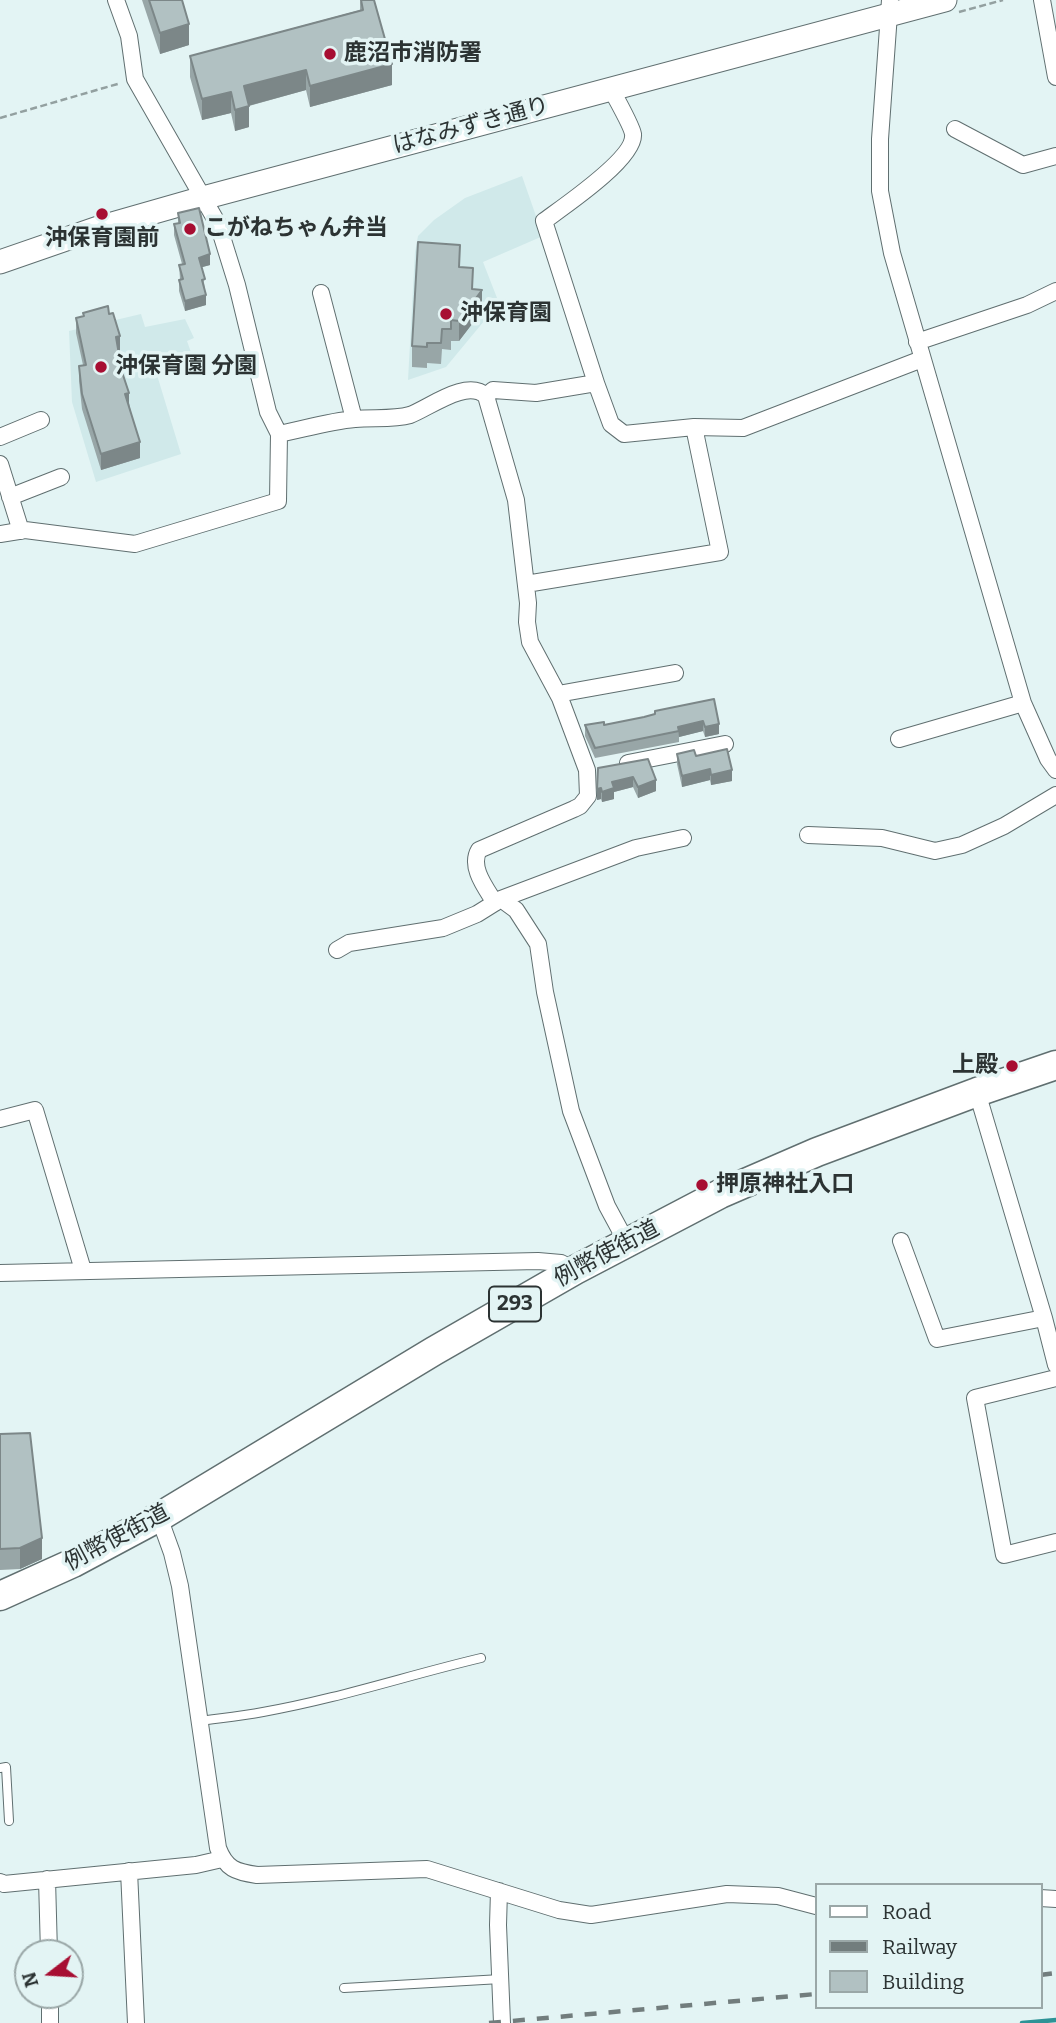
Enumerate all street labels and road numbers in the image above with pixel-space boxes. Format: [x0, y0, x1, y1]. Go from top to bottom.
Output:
street label: はなみずき通り [390, 92, 552, 160]
street label: 例幣使街道 [550, 1215, 664, 1293]
road number: 293 [489, 1286, 541, 1322]
street label: 例幣使街道 [60, 1499, 174, 1577]

